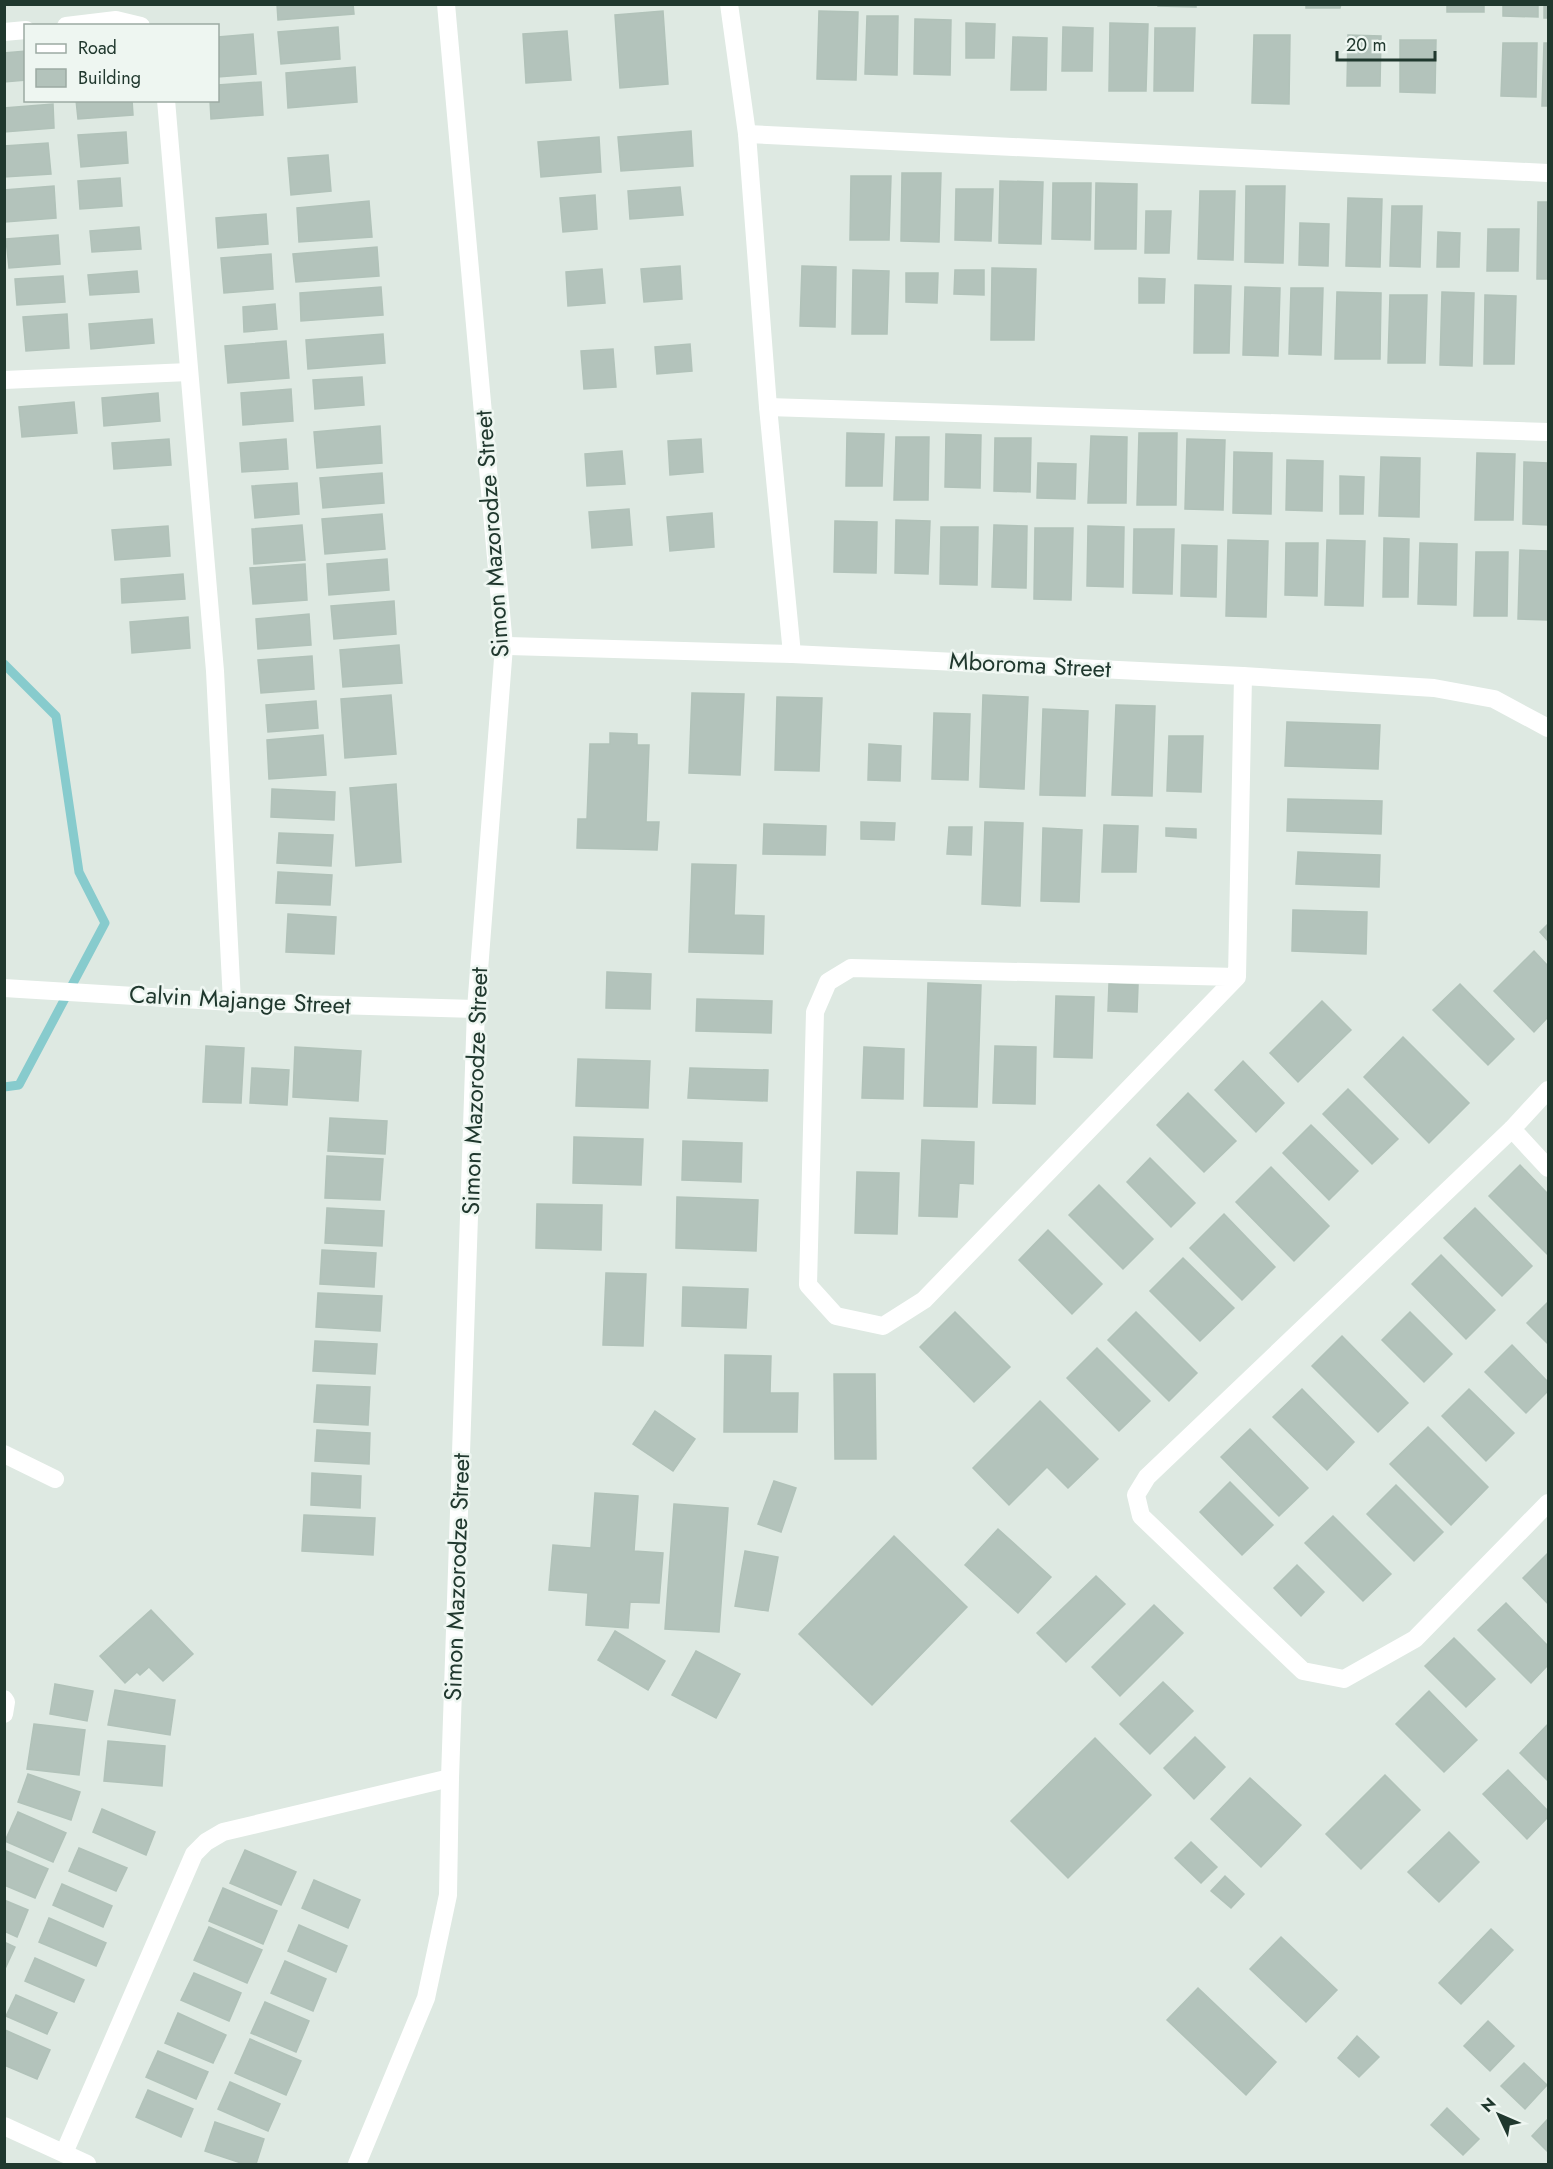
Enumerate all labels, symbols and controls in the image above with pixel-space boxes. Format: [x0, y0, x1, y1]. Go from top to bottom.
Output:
legend [24, 24, 219, 102]
scale bar [1337, 24, 1434, 62]
text: 20 m [1346, 32, 1386, 58]
text: Road [78, 35, 117, 61]
text: Building [78, 65, 141, 91]
street label: Simon Mazorodze Street [465, 409, 518, 659]
street label: Mboroma Street [948, 643, 1112, 686]
street label: Simon Mazorodze Street [453, 966, 496, 1215]
street label: Calvin Majange Street [128, 976, 352, 1023]
street label: Simon Mazorodze Street [435, 1452, 478, 1701]
north arrow [1469, 2085, 1529, 2145]
text: N [1476, 2092, 1501, 2117]

